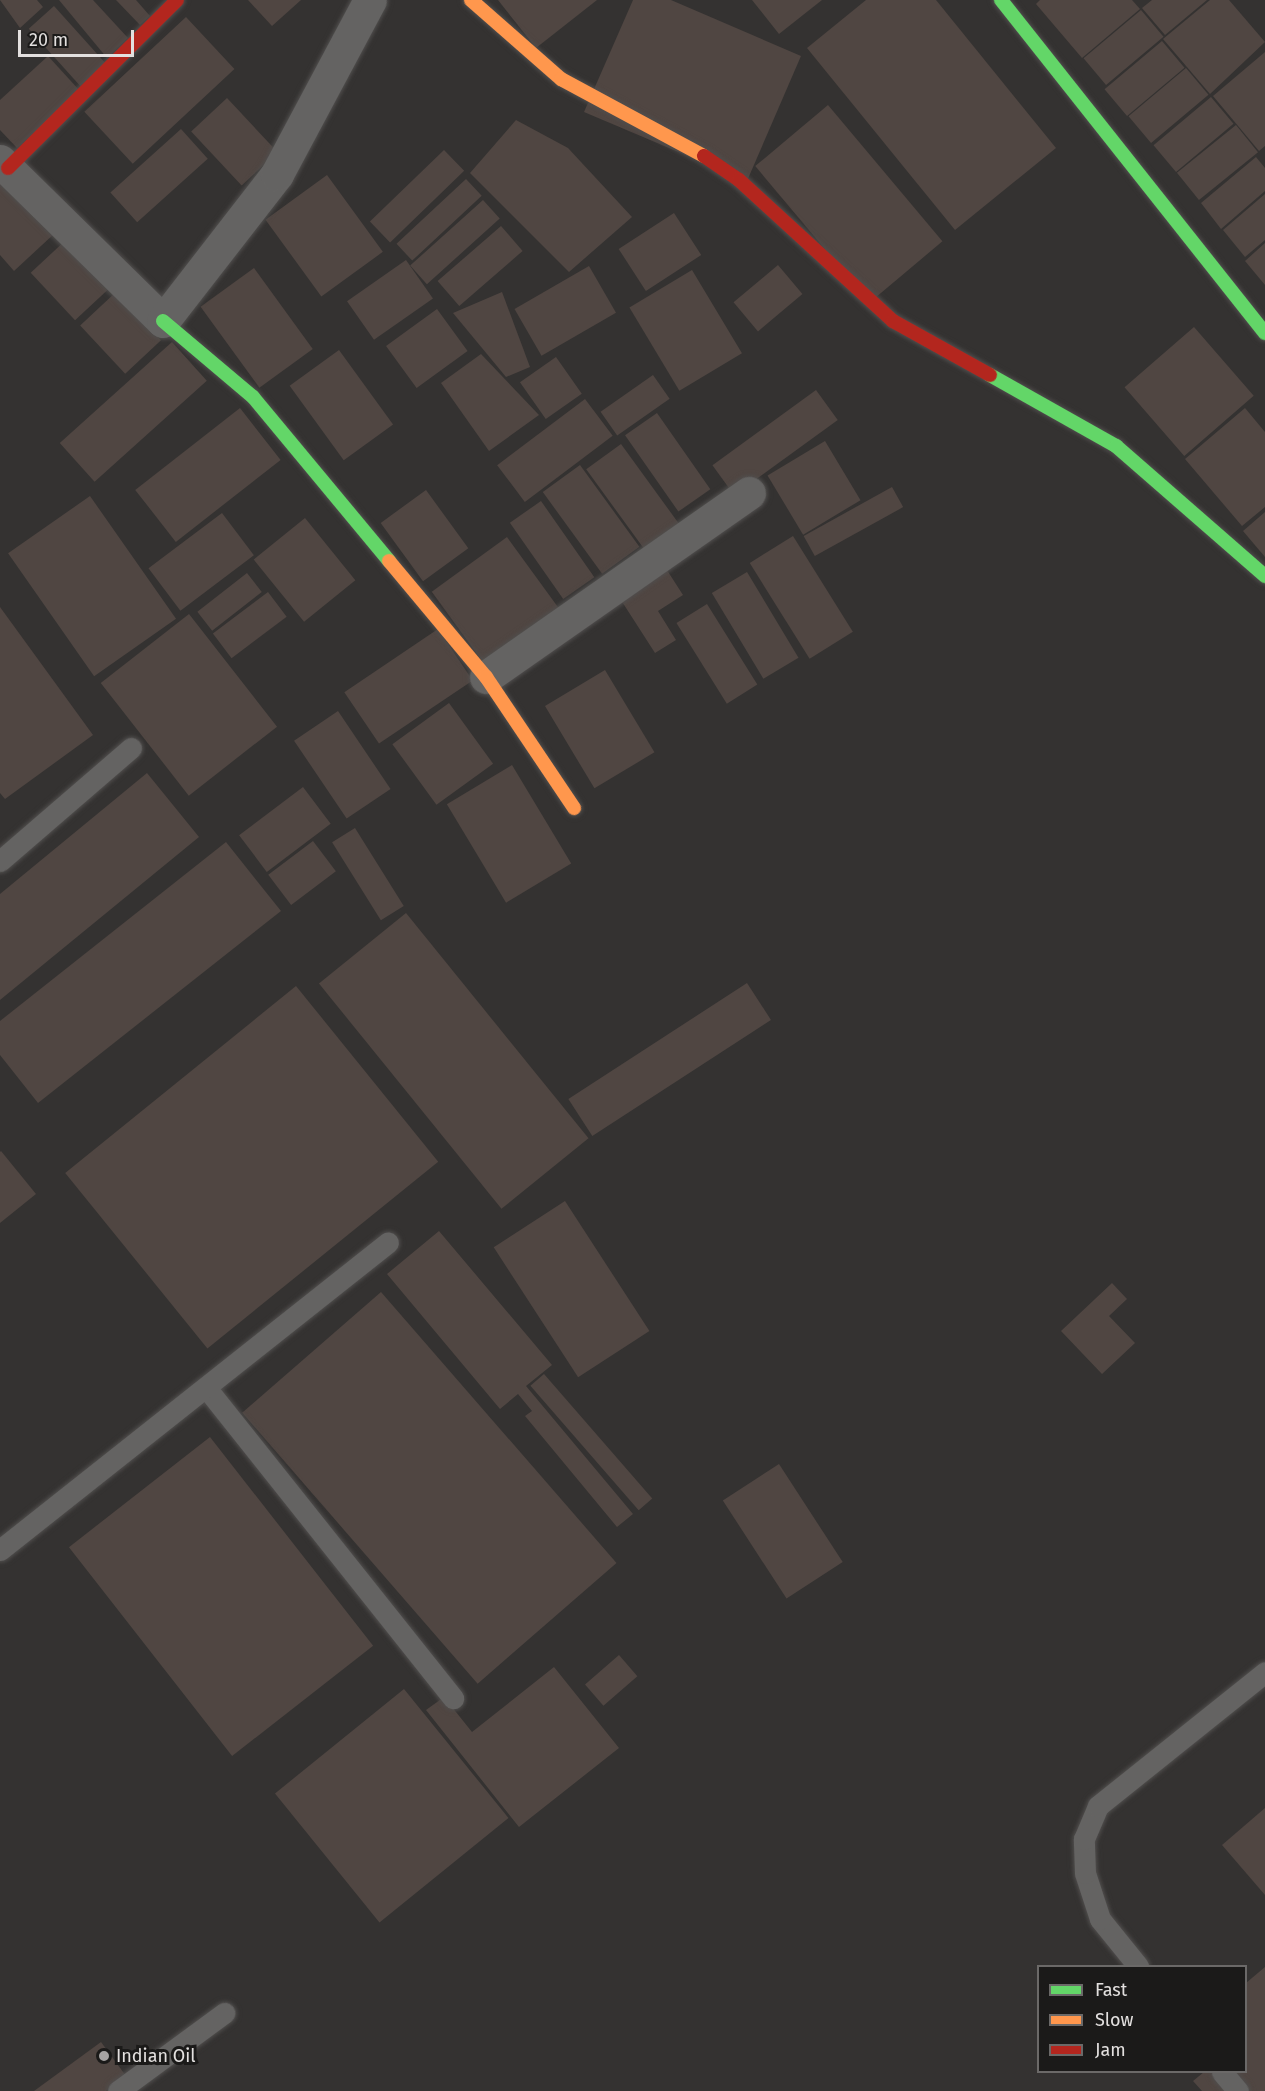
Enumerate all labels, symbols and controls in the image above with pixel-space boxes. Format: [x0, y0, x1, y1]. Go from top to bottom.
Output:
scale bar [21, 18, 136, 56]
text: 20 m [29, 29, 68, 51]
legend [1037, 1965, 1247, 2073]
text: Fast [1095, 1979, 1127, 2001]
text: Slow [1095, 2009, 1133, 2031]
text: Jam [1095, 2039, 1126, 2061]
place label: Indian Oil [116, 2045, 196, 2067]
marker: Indian Oil [97, 2049, 111, 2063]

